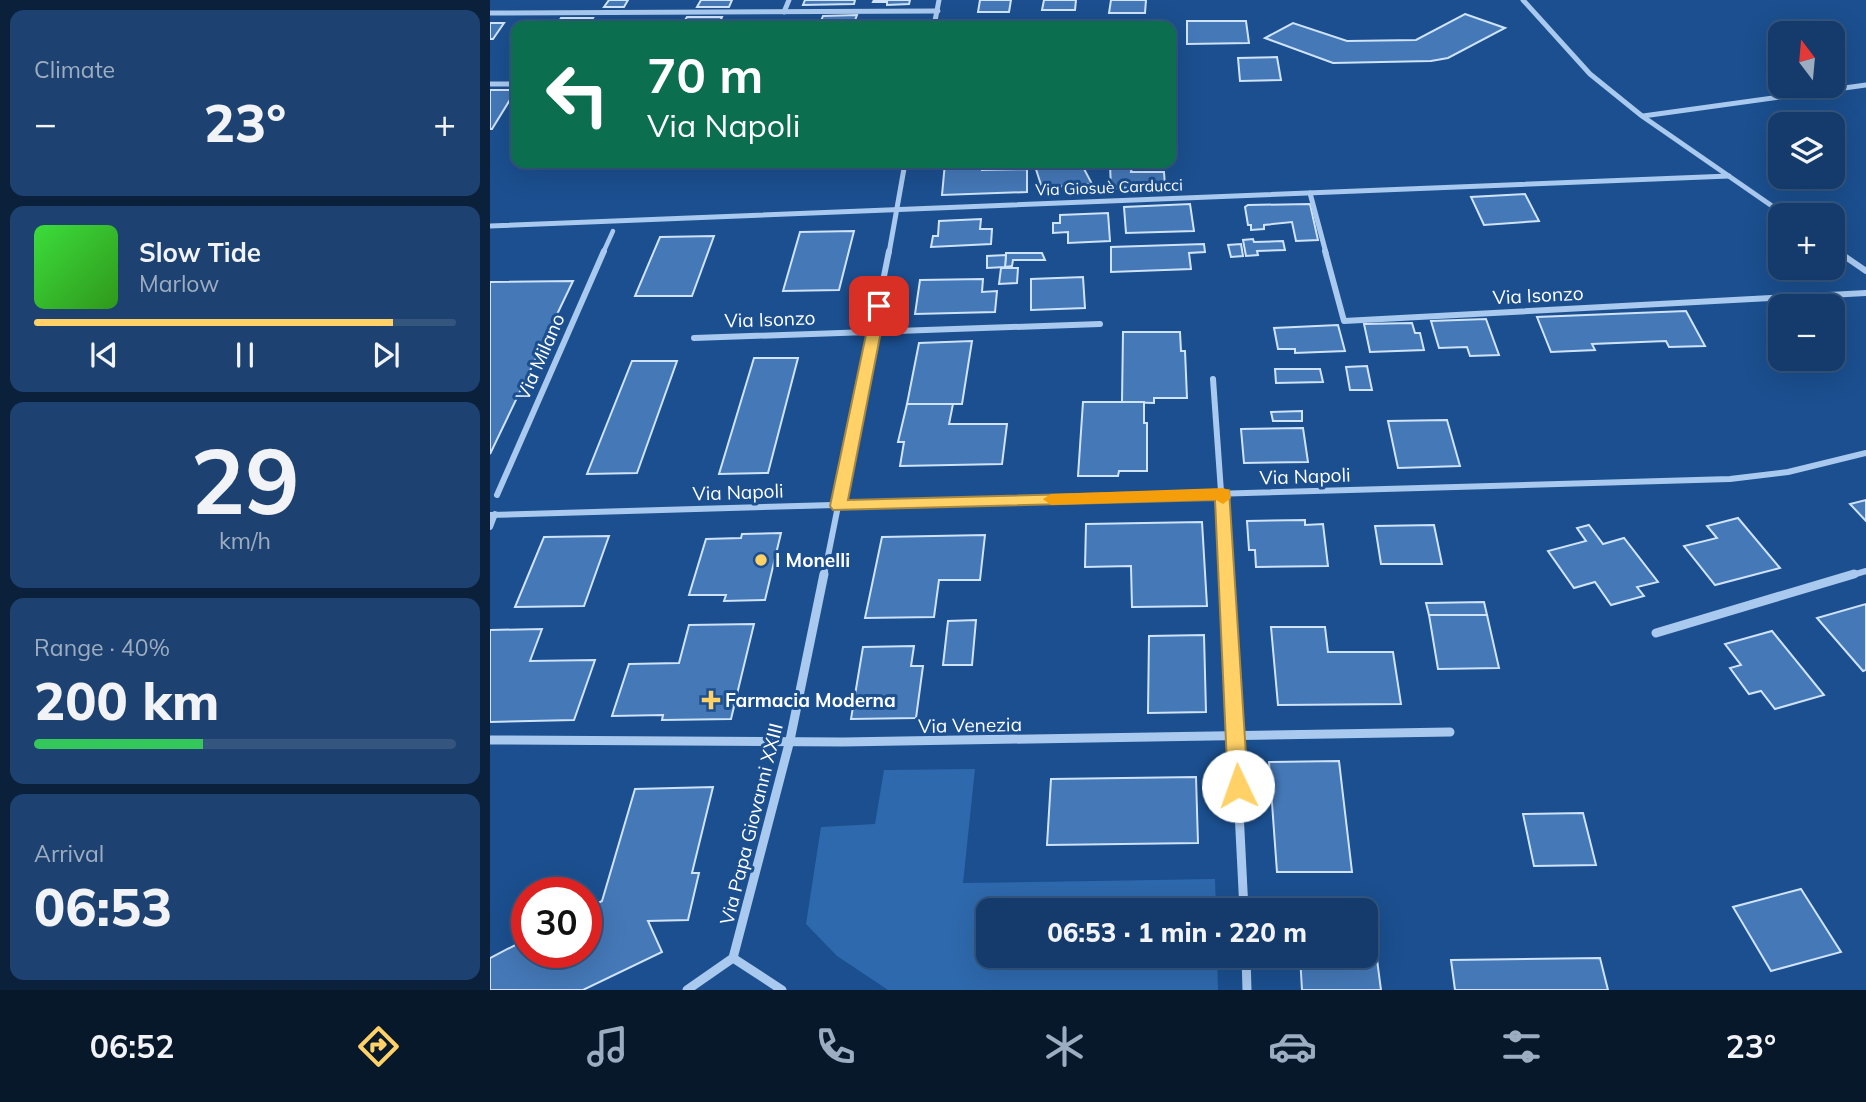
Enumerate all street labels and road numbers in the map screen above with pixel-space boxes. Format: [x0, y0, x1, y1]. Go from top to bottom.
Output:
street label: Via Giosuè Carducci [1035, 174, 1183, 200]
street label: Via Isonzo [1492, 281, 1584, 309]
street label: Via Isonzo [724, 305, 816, 333]
street label: Via Milano [510, 310, 570, 404]
street label: Via Napoli [1259, 462, 1351, 490]
street label: Via Napoli [692, 478, 784, 506]
street label: Via Venezia [918, 712, 1022, 738]
street label: Via Papa Giovanni XXIII [714, 721, 788, 927]

